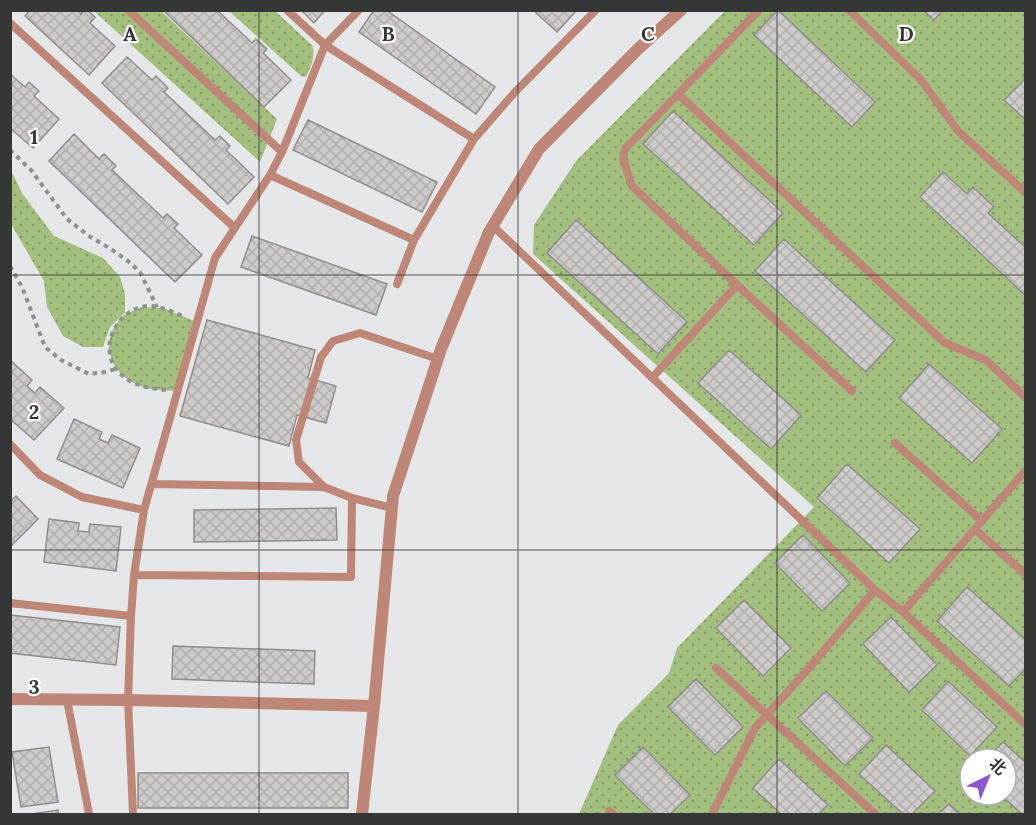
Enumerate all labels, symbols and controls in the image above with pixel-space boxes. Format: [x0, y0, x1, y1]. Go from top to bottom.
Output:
text: A [123, 21, 137, 46]
text: B [381, 21, 395, 46]
text: C [641, 21, 655, 46]
text: D [898, 21, 914, 46]
text: 1 [30, 124, 38, 149]
text: 2 [29, 399, 39, 424]
text: 3 [28, 674, 40, 699]
north arrow [958, 747, 1018, 807]
text: 北 [986, 753, 1011, 779]

